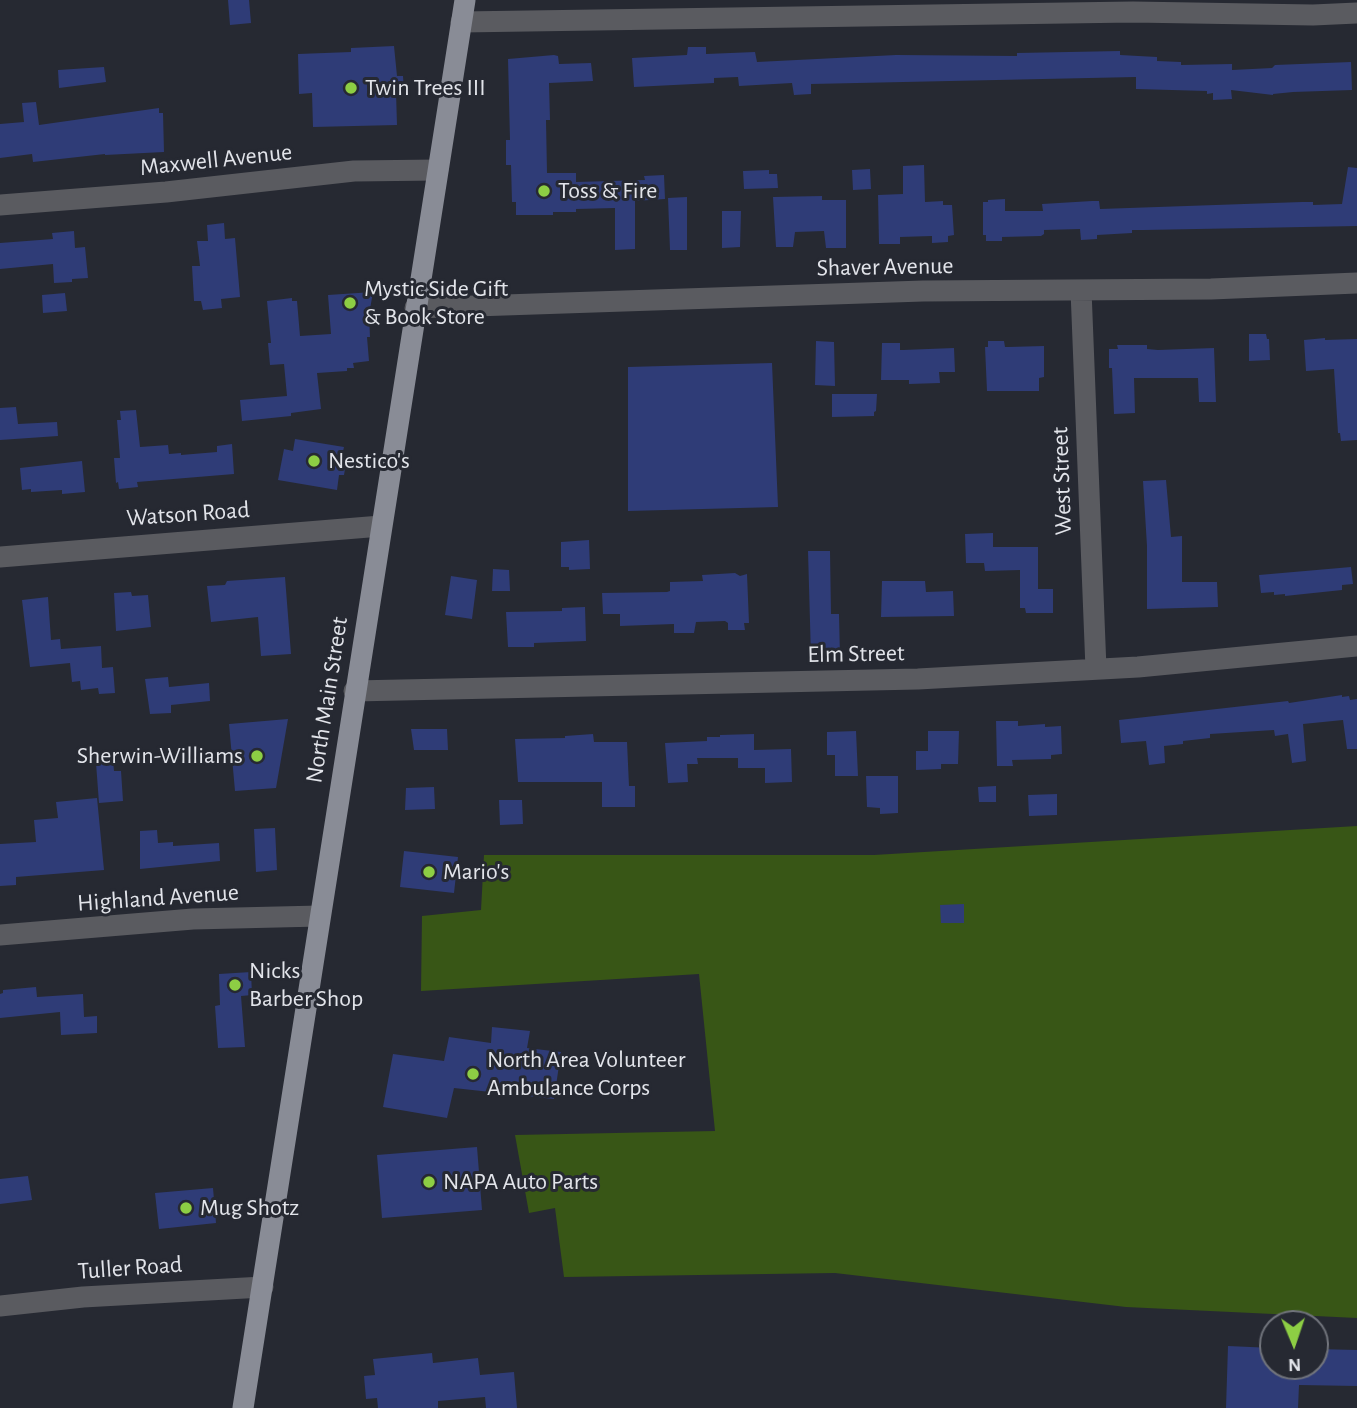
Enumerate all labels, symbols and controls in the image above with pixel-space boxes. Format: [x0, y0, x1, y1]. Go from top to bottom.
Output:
place label: Twin Trees III [365, 74, 486, 102]
marker: Twin Trees III [343, 80, 359, 96]
street label: Maxwell Avenue [138, 138, 294, 182]
place label: Toss & Fire [558, 177, 657, 205]
marker: Toss & Fire [536, 183, 552, 199]
street label: Shaver Avenue [816, 251, 954, 283]
place label: Mystic Side Gift & Book Store [364, 275, 508, 331]
marker: Mystic Side Gift & Book Store [342, 295, 358, 311]
street label: West Street [1046, 426, 1078, 536]
place label: Nestico's [328, 447, 410, 475]
marker: Nestico's [306, 453, 322, 469]
street label: Watson Road [125, 495, 251, 533]
street label: North Main Street [300, 615, 354, 785]
street label: Elm Street [807, 639, 905, 669]
place label: Sherwin-Williams [77, 742, 243, 770]
marker: Sherwin-Williams [249, 748, 265, 764]
place label: Mario's [443, 858, 509, 886]
marker: Mario's [421, 864, 437, 880]
street label: Highland Avenue [76, 878, 240, 918]
place label: Nicks Barber Shop [249, 957, 363, 1013]
marker: Nicks Barber Shop [227, 977, 243, 993]
place label: North Area Volunteer Ambulance Corps [487, 1046, 686, 1102]
marker: North Area Volunteer Ambulance Corps [465, 1066, 481, 1082]
place label: NAPA Auto Parts [443, 1168, 598, 1196]
marker: NAPA Auto Parts [421, 1174, 437, 1190]
place label: Mug Shotz [200, 1194, 299, 1222]
marker: Mug Shotz [178, 1200, 194, 1216]
street label: Tuller Road [77, 1250, 183, 1286]
north arrow [1259, 1310, 1329, 1380]
text: N [1288, 1355, 1302, 1374]

